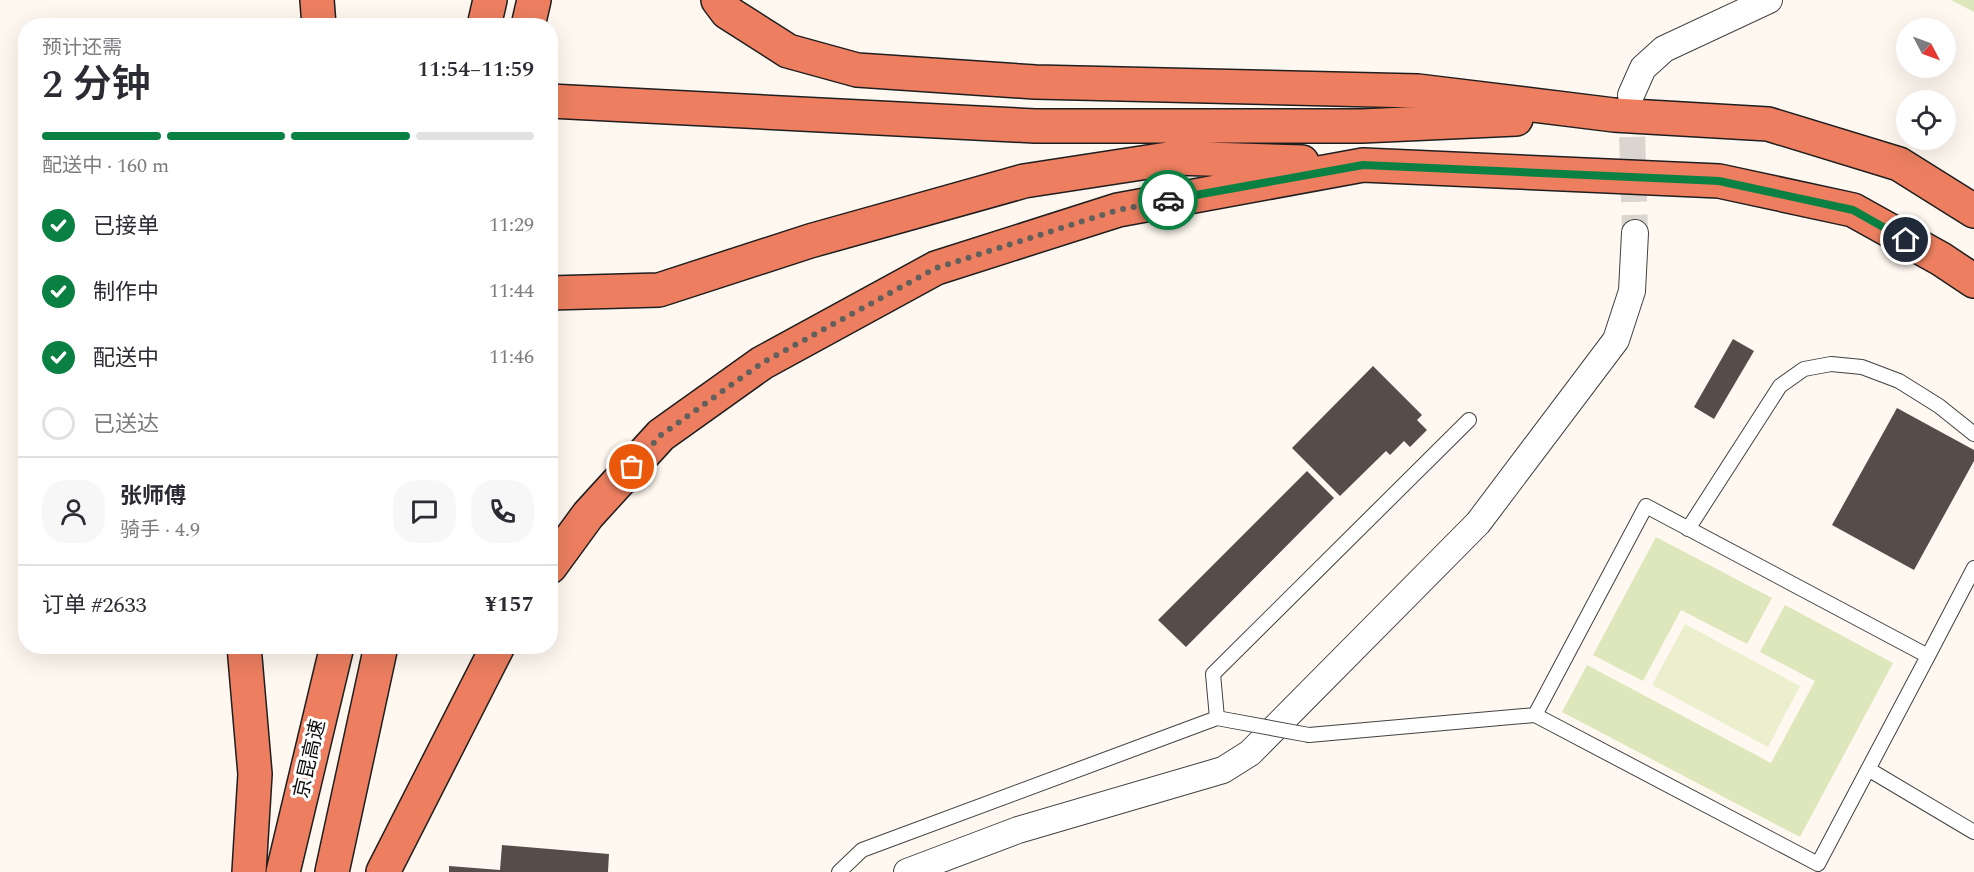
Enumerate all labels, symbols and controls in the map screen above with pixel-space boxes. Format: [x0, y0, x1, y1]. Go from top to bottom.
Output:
north arrow [1896, 18, 1956, 78]
map controls [1896, 18, 1956, 150]
text: 预计还需 [42, 33, 122, 63]
text: 11:54–11:59 [417, 53, 534, 86]
text: 2 分钟 [42, 56, 151, 115]
button: locate [1896, 90, 1956, 150]
text: 配送中 · 160 m [42, 151, 169, 181]
courier [1138, 170, 1198, 230]
icon: car [1152, 184, 1185, 217]
icon: check [42, 209, 75, 242]
text: 已接单 [93, 210, 159, 243]
text: 11:29 [489, 210, 534, 240]
pin [1880, 214, 1931, 265]
icon: home [1889, 223, 1922, 256]
icon: check [42, 275, 75, 308]
text: 制作中 [93, 276, 159, 309]
text: 11:44 [489, 276, 534, 306]
icon: check [42, 341, 75, 374]
text: 配送中 [93, 342, 159, 375]
text: 11:46 [489, 342, 534, 372]
text: 已送达 [93, 408, 159, 441]
pin [606, 441, 657, 492]
icon: bag [615, 450, 648, 483]
button: person [42, 480, 105, 543]
text: 张师傅 [120, 480, 186, 513]
button: chat [393, 480, 456, 543]
button: phone [471, 480, 534, 543]
text: 骑手 · 4.9 [120, 515, 200, 545]
text: ¥157 [485, 588, 534, 621]
text: 订单 #2633 [42, 589, 147, 622]
street label: 京昆高速 [286, 717, 334, 801]

